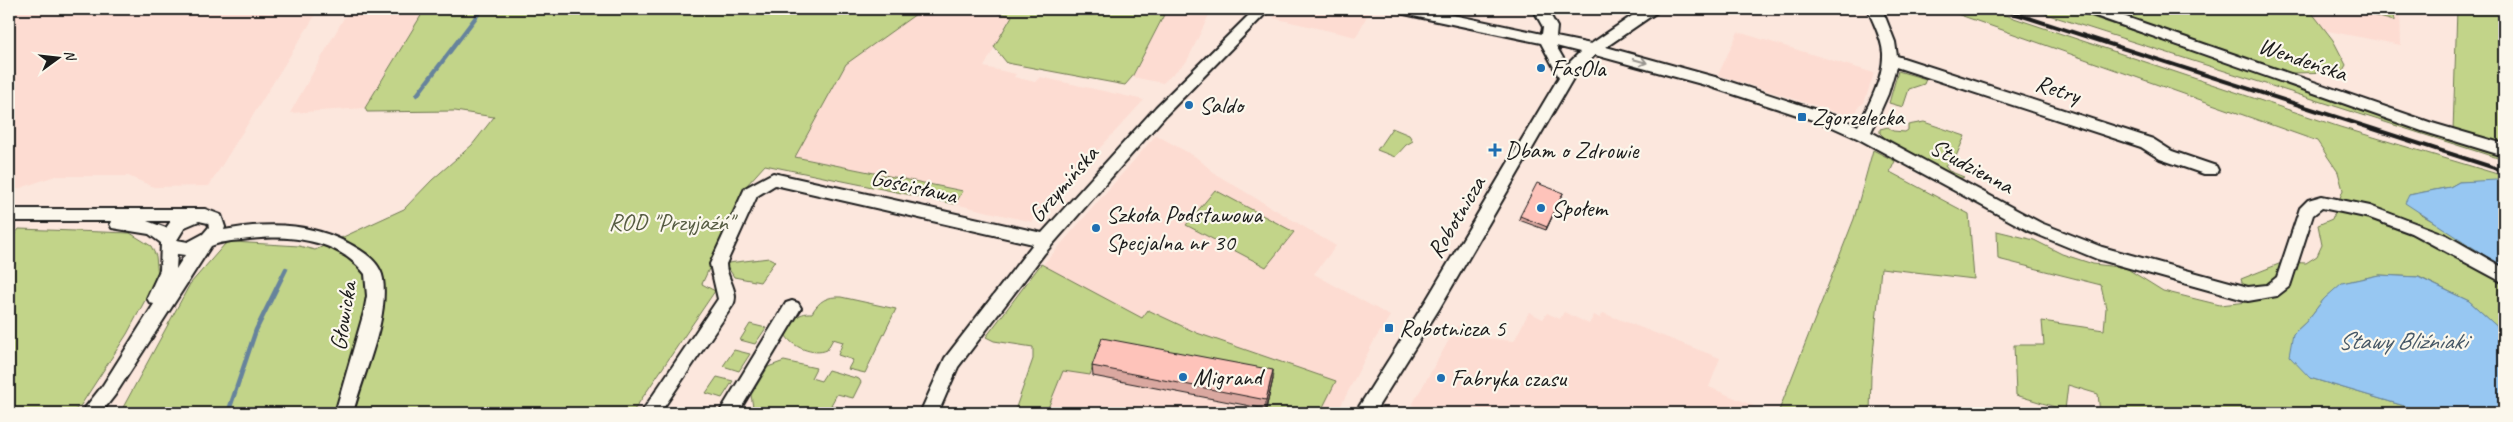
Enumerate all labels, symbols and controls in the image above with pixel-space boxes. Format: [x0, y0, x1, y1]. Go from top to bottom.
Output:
street label: Wendeńska [2255, 30, 2353, 89]
north arrow [32, 32, 82, 82]
text: N [61, 48, 80, 63]
place label: FasOla [1551, 53, 1607, 83]
one-way arrow [1632, 56, 1648, 66]
marker: FasOla [1535, 62, 1547, 74]
street label: Retry [2032, 68, 2086, 111]
place label: Saldo [1199, 90, 1245, 120]
marker: Saldo [1183, 99, 1195, 111]
place label: Zgorzelecka [1812, 102, 1906, 132]
marker: Zgorzelecka [1796, 111, 1808, 123]
street label: Studzienna [1925, 132, 2020, 201]
place label: Dbam o Zdrowie [1505, 135, 1641, 165]
street label: Grzymińska [1021, 138, 1106, 229]
marker: Dbam o Zdrowie [1489, 144, 1501, 156]
street label: Gościsława [868, 162, 961, 211]
street label: Robotnicza [1420, 169, 1493, 263]
place label: Społem [1551, 193, 1609, 223]
place label: Szkoła Podstawowa Specjalna nr 30 [1106, 199, 1263, 257]
marker: Społem [1535, 202, 1547, 214]
park label: ROD "Przyjaźń" [609, 207, 739, 237]
marker: Szkoła Podstawowa Specjalna nr 30 [1090, 222, 1102, 234]
street label: Głowicka [323, 277, 364, 353]
place label: Robotnicza 5 [1399, 313, 1507, 343]
marker: Robotnicza 5 [1383, 322, 1395, 334]
water label: Stawy Bliźniaki [2338, 325, 2473, 357]
place label: Migrand [1193, 362, 1266, 392]
place label: Fabryka czasu [1451, 363, 1568, 393]
marker: Migrand [1177, 371, 1189, 383]
marker: Fabryka czasu [1435, 372, 1447, 384]

